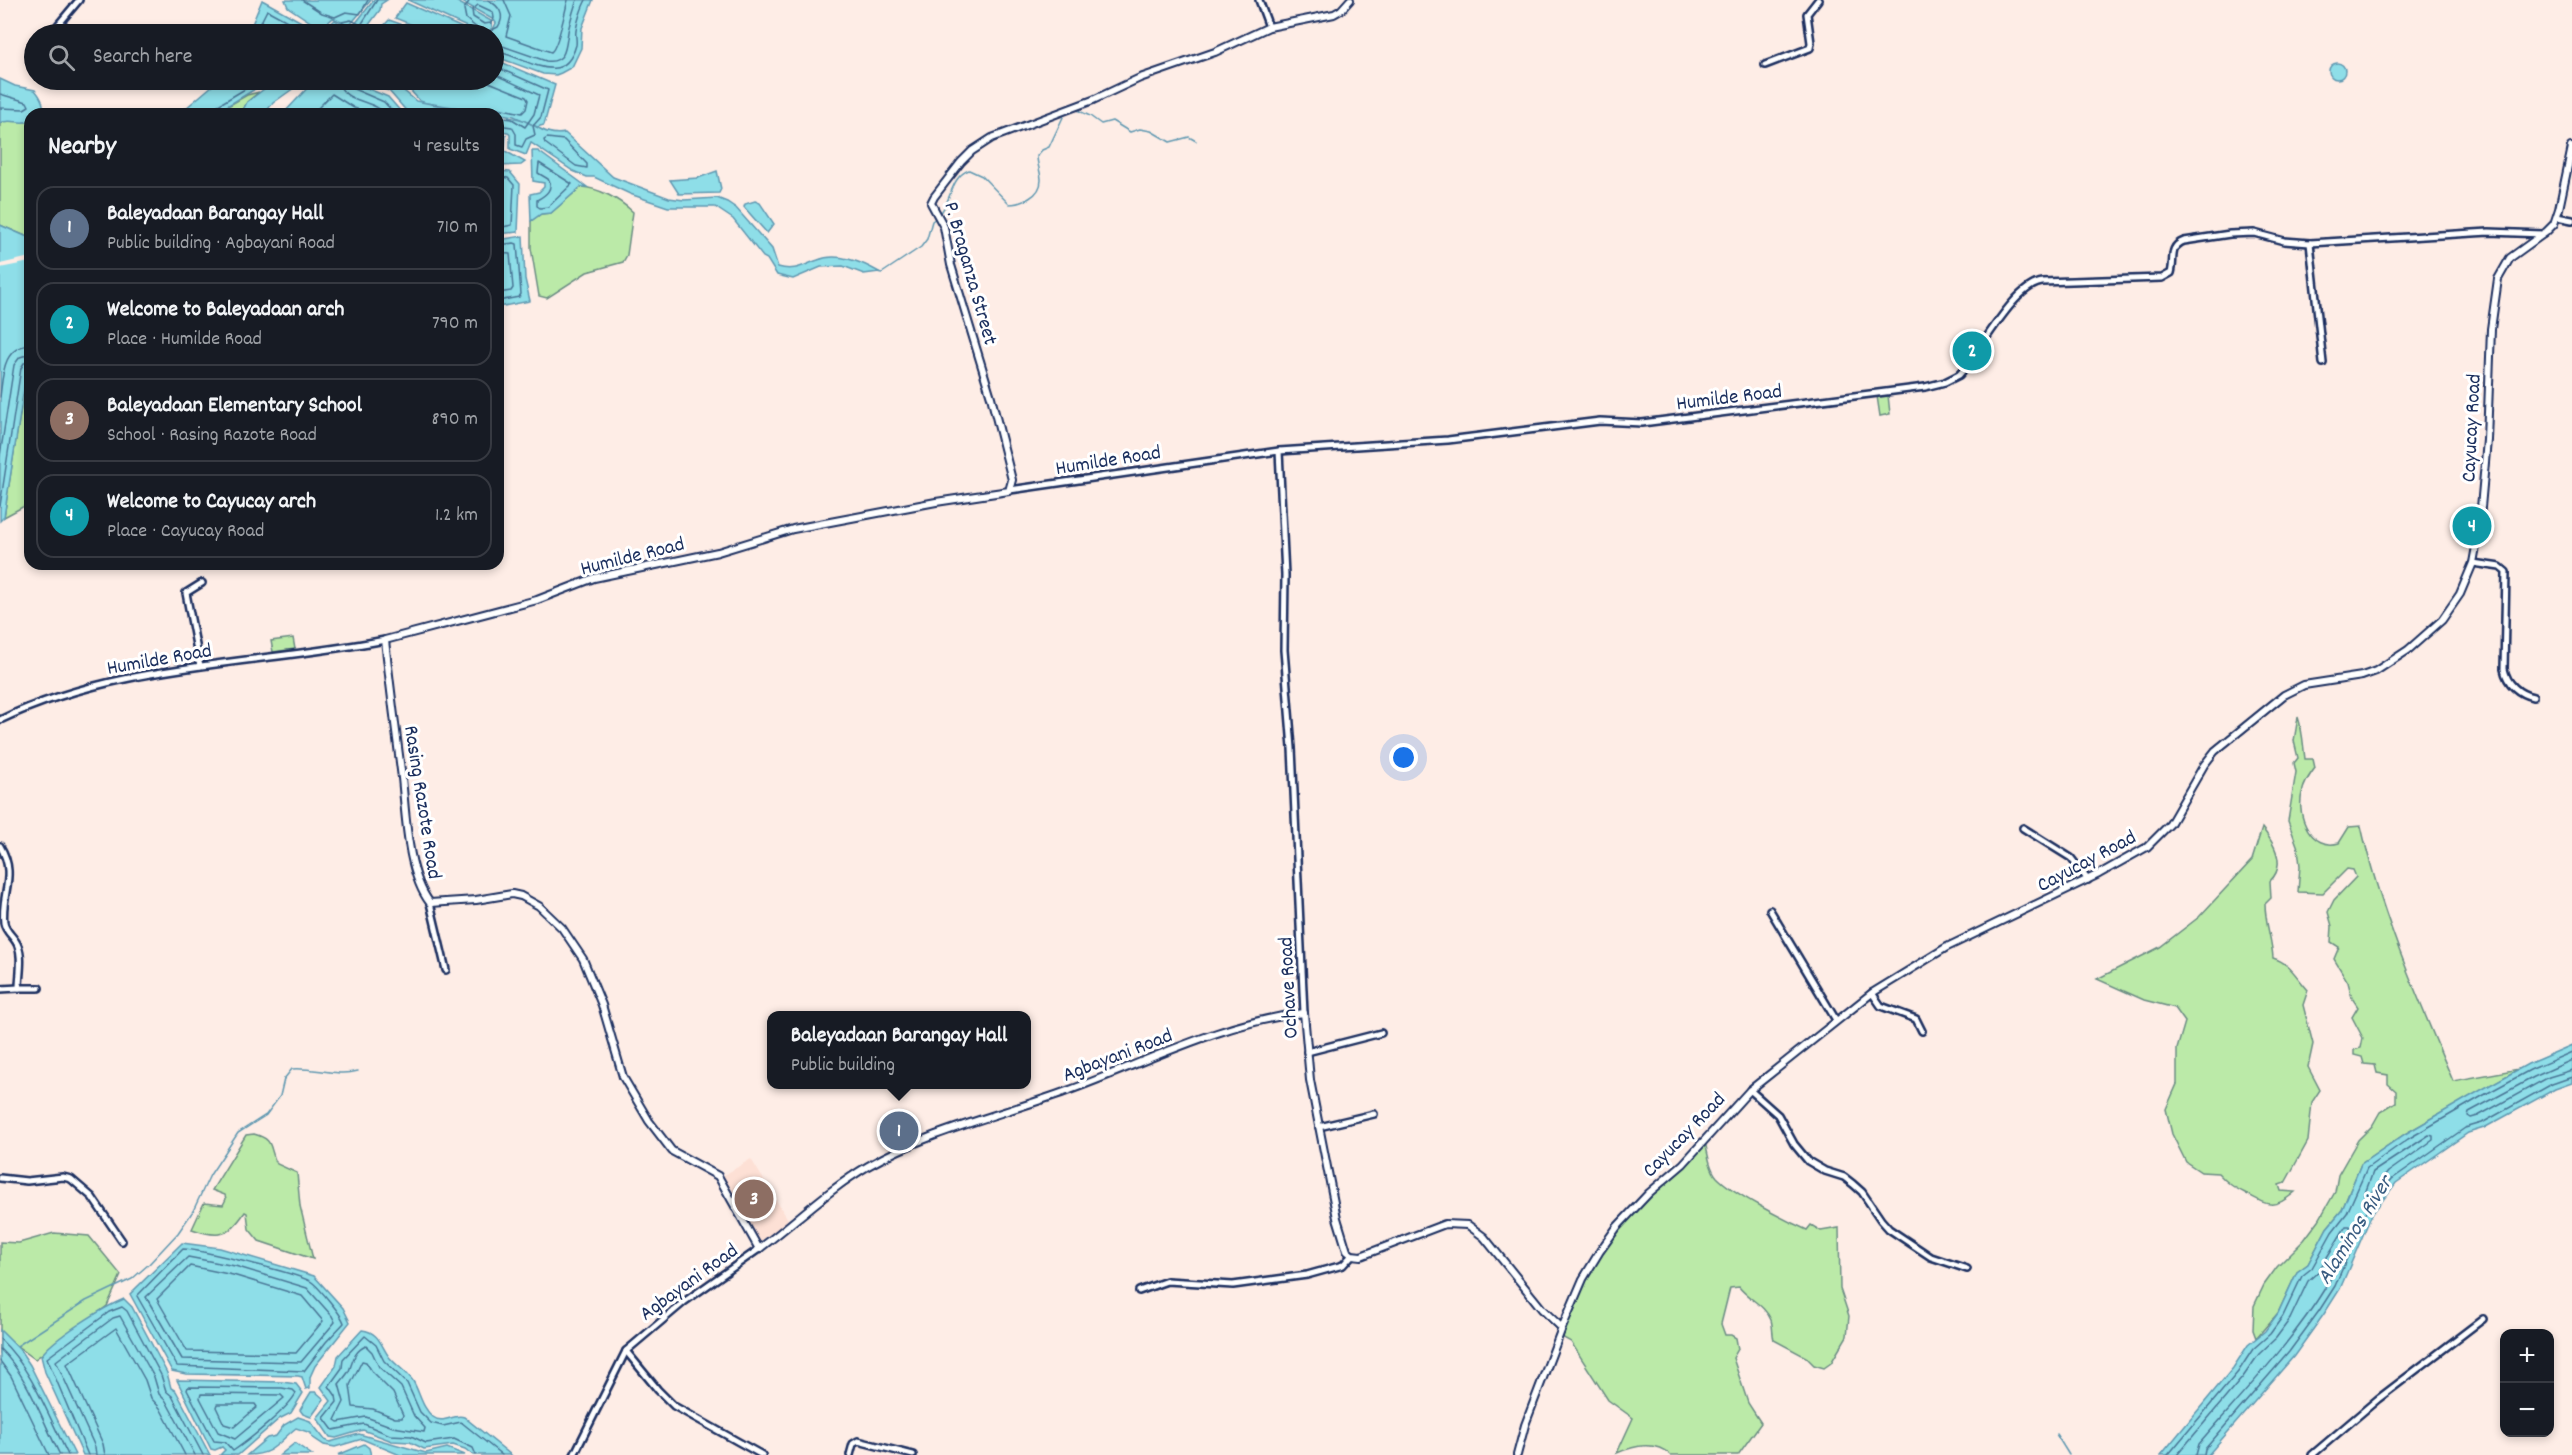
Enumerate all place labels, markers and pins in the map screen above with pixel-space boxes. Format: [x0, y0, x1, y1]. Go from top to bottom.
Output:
pin: 2 [1952, 328, 1992, 374]
pin: 4 [2452, 504, 2492, 548]
pin: 1 [880, 1108, 918, 1154]
pin: 3 [734, 1176, 774, 1222]

